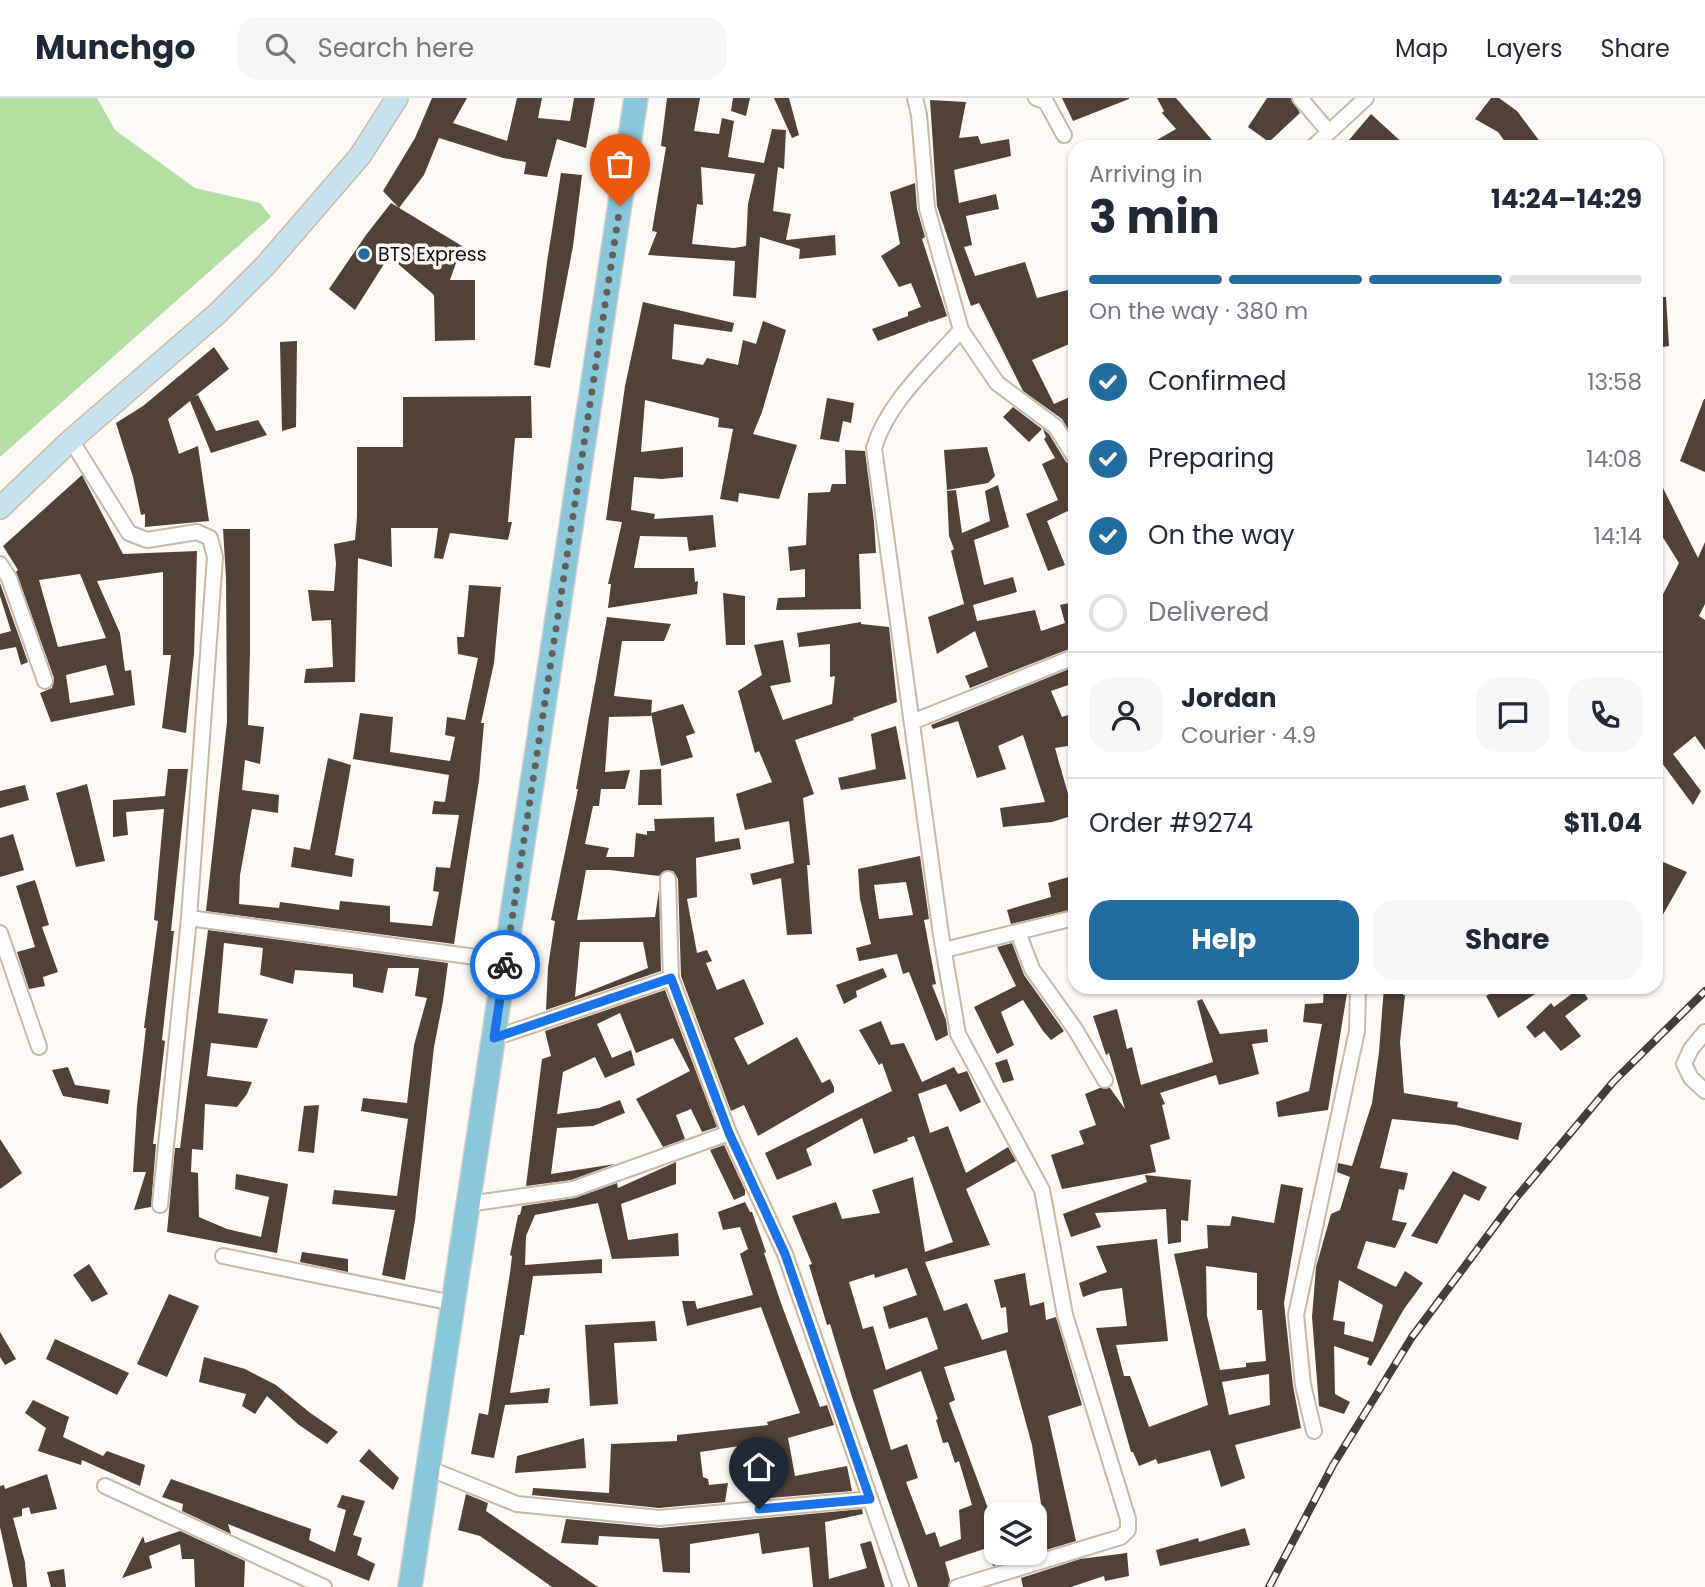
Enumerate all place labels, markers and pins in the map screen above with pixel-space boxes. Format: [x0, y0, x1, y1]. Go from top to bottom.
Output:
pin [590, 134, 650, 206]
place label: BTS Express [378, 241, 487, 268]
marker: BTS Express [356, 246, 372, 262]
pin [729, 1437, 789, 1509]

